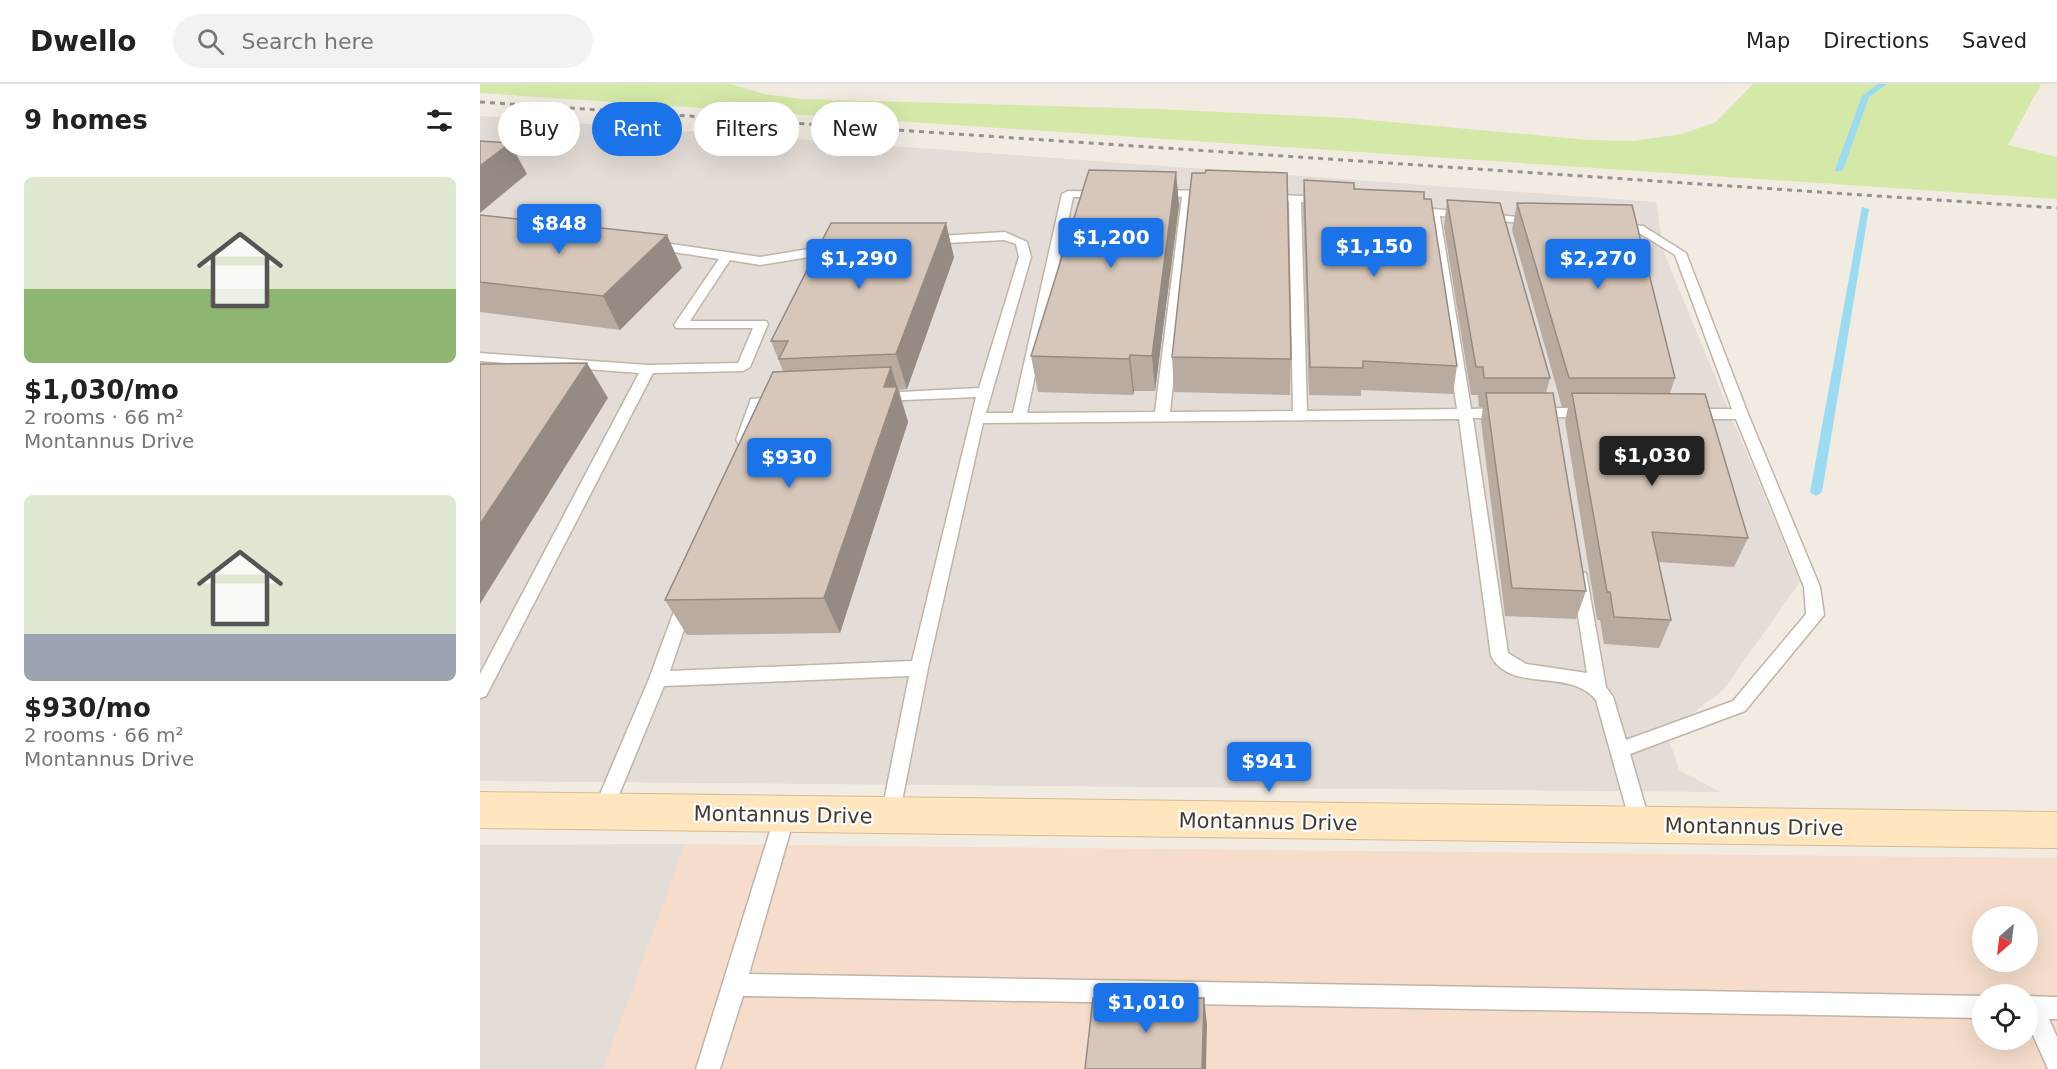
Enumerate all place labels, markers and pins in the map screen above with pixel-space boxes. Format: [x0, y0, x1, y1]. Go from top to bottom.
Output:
pin: $848 [523, 204, 595, 255]
pin: $1,200 [1062, 218, 1160, 269]
pin: $1,150 [1325, 227, 1423, 278]
pin: $1,290 [810, 239, 908, 290]
pin: $2,270 [1549, 239, 1647, 290]
pin: $1,030 [1603, 436, 1701, 487]
pin: $930 [753, 438, 825, 489]
pin: $941 [1233, 742, 1305, 793]
pin: $1,010 [1097, 983, 1195, 1034]

